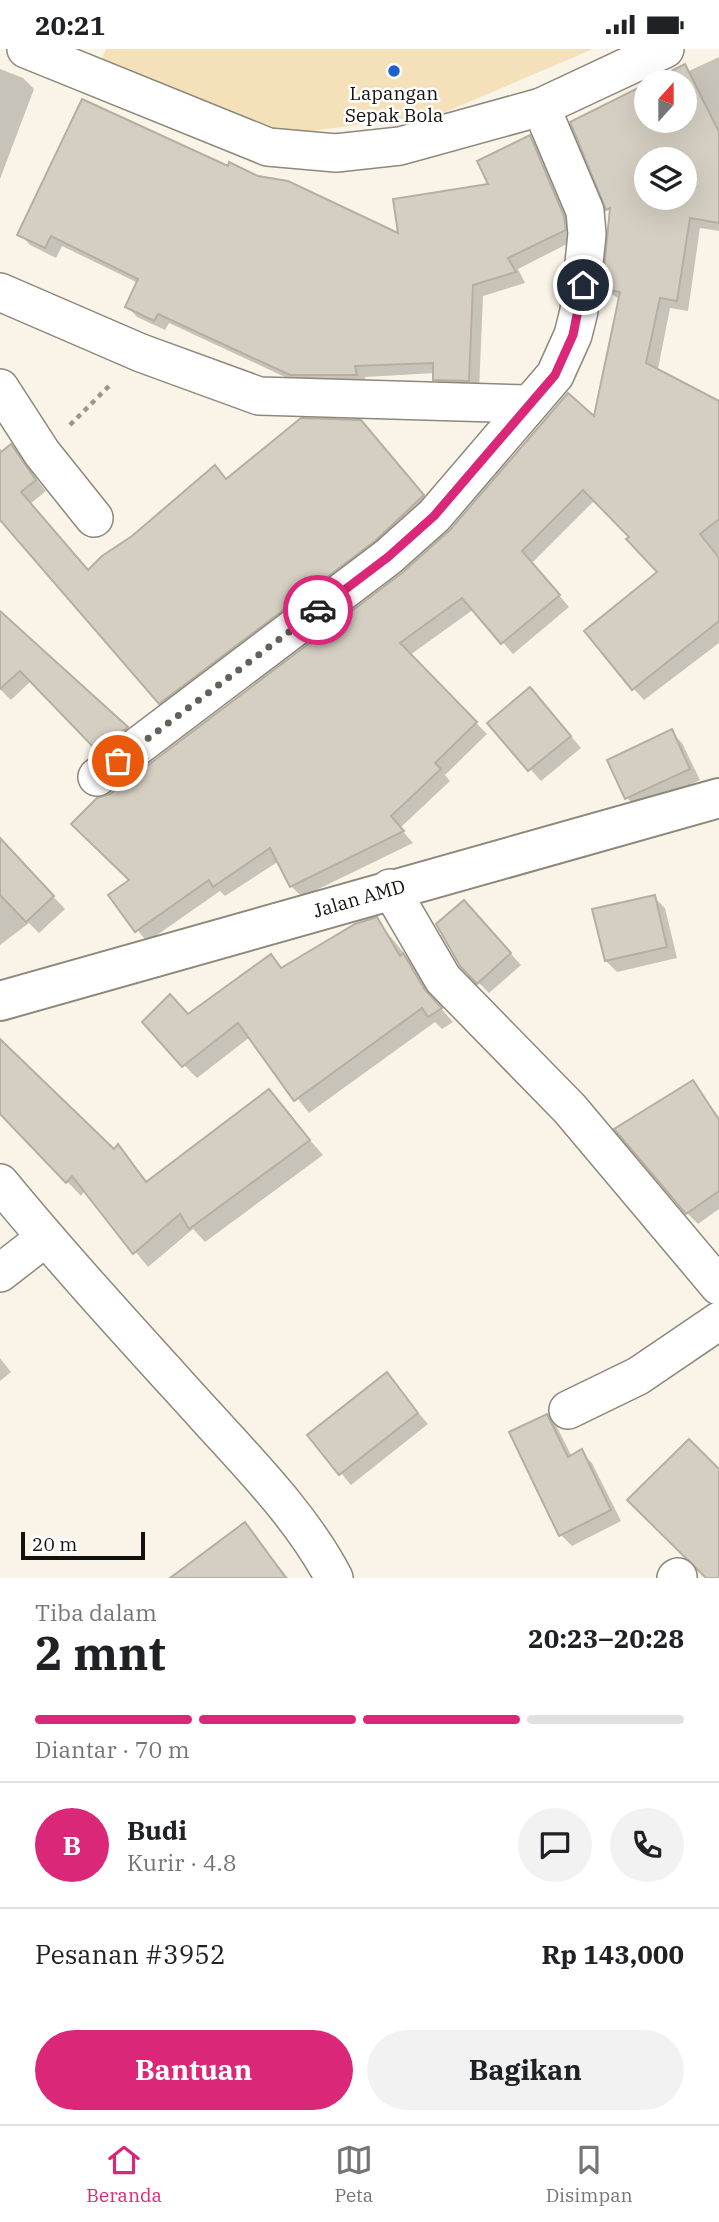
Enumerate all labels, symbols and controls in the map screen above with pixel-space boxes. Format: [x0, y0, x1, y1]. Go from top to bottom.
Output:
text: 20:21 [35, 8, 105, 42]
marker: Lapangan Sepak Bola [386, 63, 402, 79]
north arrow [634, 70, 696, 133]
map controls [634, 70, 697, 210]
place label: Lapangan Sepak Bola [345, 81, 443, 127]
button: layers [634, 147, 697, 210]
pin [553, 255, 613, 315]
icon: home [564, 266, 602, 304]
courier [283, 575, 353, 645]
icon: car [299, 591, 337, 629]
pin [88, 731, 148, 791]
icon: bag [99, 742, 137, 780]
street label: Jalan AMD [310, 873, 408, 923]
scale bar [21, 1529, 145, 1561]
text: 20 m [32, 1532, 77, 1556]
text: Tiba dalam [35, 1597, 157, 1627]
text: 20:23–20:28 [528, 1621, 684, 1655]
text: 2 mnt [35, 1623, 166, 1683]
text: Diantar · 70 m [35, 1734, 190, 1764]
button: chat [518, 1808, 592, 1882]
button: phone [610, 1808, 684, 1882]
text: Budi [127, 1813, 187, 1847]
text: B [63, 1828, 81, 1862]
text: Kurir · 4.8 [127, 1847, 236, 1877]
text: Pesanan #3952 [35, 1937, 225, 1971]
text: Rp 143,000 [541, 1937, 684, 1971]
button: Bantuan [35, 2030, 353, 2110]
button: Bagikan [367, 2030, 684, 2110]
tab: Beranda [86, 2141, 162, 2207]
tab: Peta [334, 2141, 373, 2207]
tab: Disimpan [546, 2141, 633, 2207]

